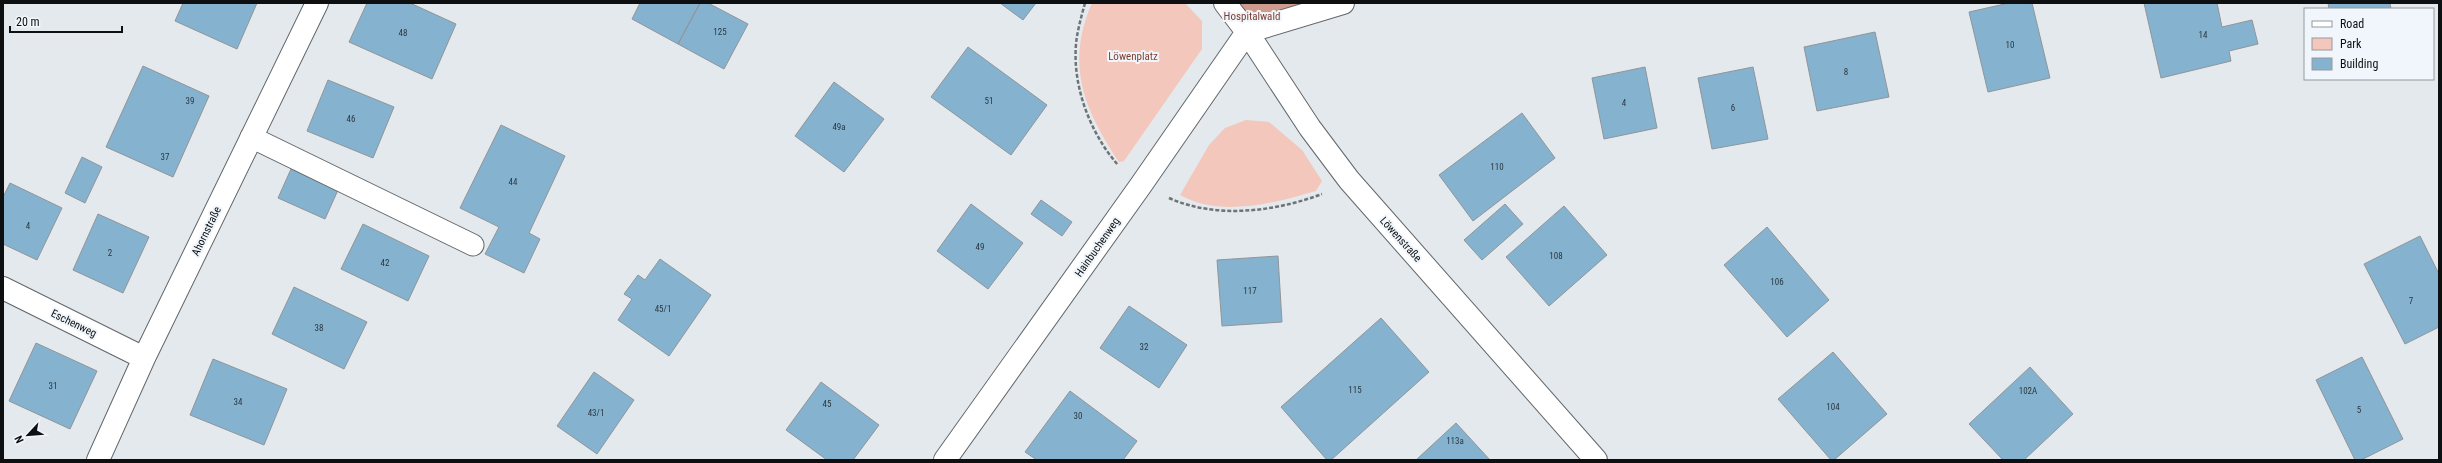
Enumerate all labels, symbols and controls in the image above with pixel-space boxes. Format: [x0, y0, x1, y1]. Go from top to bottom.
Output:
scale bar [10, 8, 122, 34]
legend [2304, 8, 2434, 80]
park label: Hospitalwald [1224, 10, 1280, 23]
text: 20 m [16, 15, 40, 29]
text: Road [2340, 17, 2364, 31]
house number: 125 [713, 27, 727, 37]
house number: 48 [399, 28, 407, 38]
house number: 14 [2199, 30, 2208, 40]
text: Park [2340, 37, 2362, 51]
house number: 10 [2006, 40, 2014, 50]
park label: Löwenplatz [1108, 50, 1158, 63]
text: Building [2340, 57, 2378, 71]
house number: 8 [1844, 67, 1848, 77]
house number: 39 [186, 96, 194, 106]
house number: 51 [985, 96, 993, 106]
house number: 4 [1622, 98, 1627, 108]
house number: 6 [1731, 103, 1735, 113]
house number: 46 [347, 114, 355, 124]
house number: 49a [832, 122, 846, 132]
house number: 37 [161, 152, 170, 162]
house number: 110 [1490, 162, 1504, 172]
house number: 44 [509, 177, 518, 187]
street label: Ahornstraße [189, 204, 224, 258]
street label: Löwenstraße [1377, 214, 1424, 264]
street label: Hainbuchenweg [1072, 215, 1123, 279]
house number: 4 [26, 221, 31, 231]
house number: 49 [976, 242, 984, 252]
house number: 2 [108, 248, 113, 258]
house number: 108 [1549, 251, 1563, 261]
house number: 42 [381, 258, 390, 268]
house number: 106 [1770, 277, 1784, 287]
house number: 117 [1243, 286, 1257, 296]
house number: 7 [2409, 296, 2414, 306]
house number: 45/1 [655, 304, 671, 314]
street label: Eschenweg [49, 307, 99, 340]
house number: 38 [315, 323, 323, 333]
house number: 32 [1140, 342, 1149, 352]
house number: 31 [49, 381, 57, 391]
house number: 115 [1348, 385, 1362, 395]
house number: 102A [2019, 386, 2037, 396]
house number: 34 [234, 397, 243, 407]
house number: 45 [823, 399, 832, 409]
house number: 104 [1826, 402, 1840, 412]
house number: 5 [2357, 405, 2362, 415]
house number: 43/1 [588, 408, 604, 418]
house number: 30 [1074, 411, 1082, 421]
north arrow [8, 415, 48, 455]
text: N [12, 433, 27, 445]
house number: 113a [1446, 436, 1464, 446]

